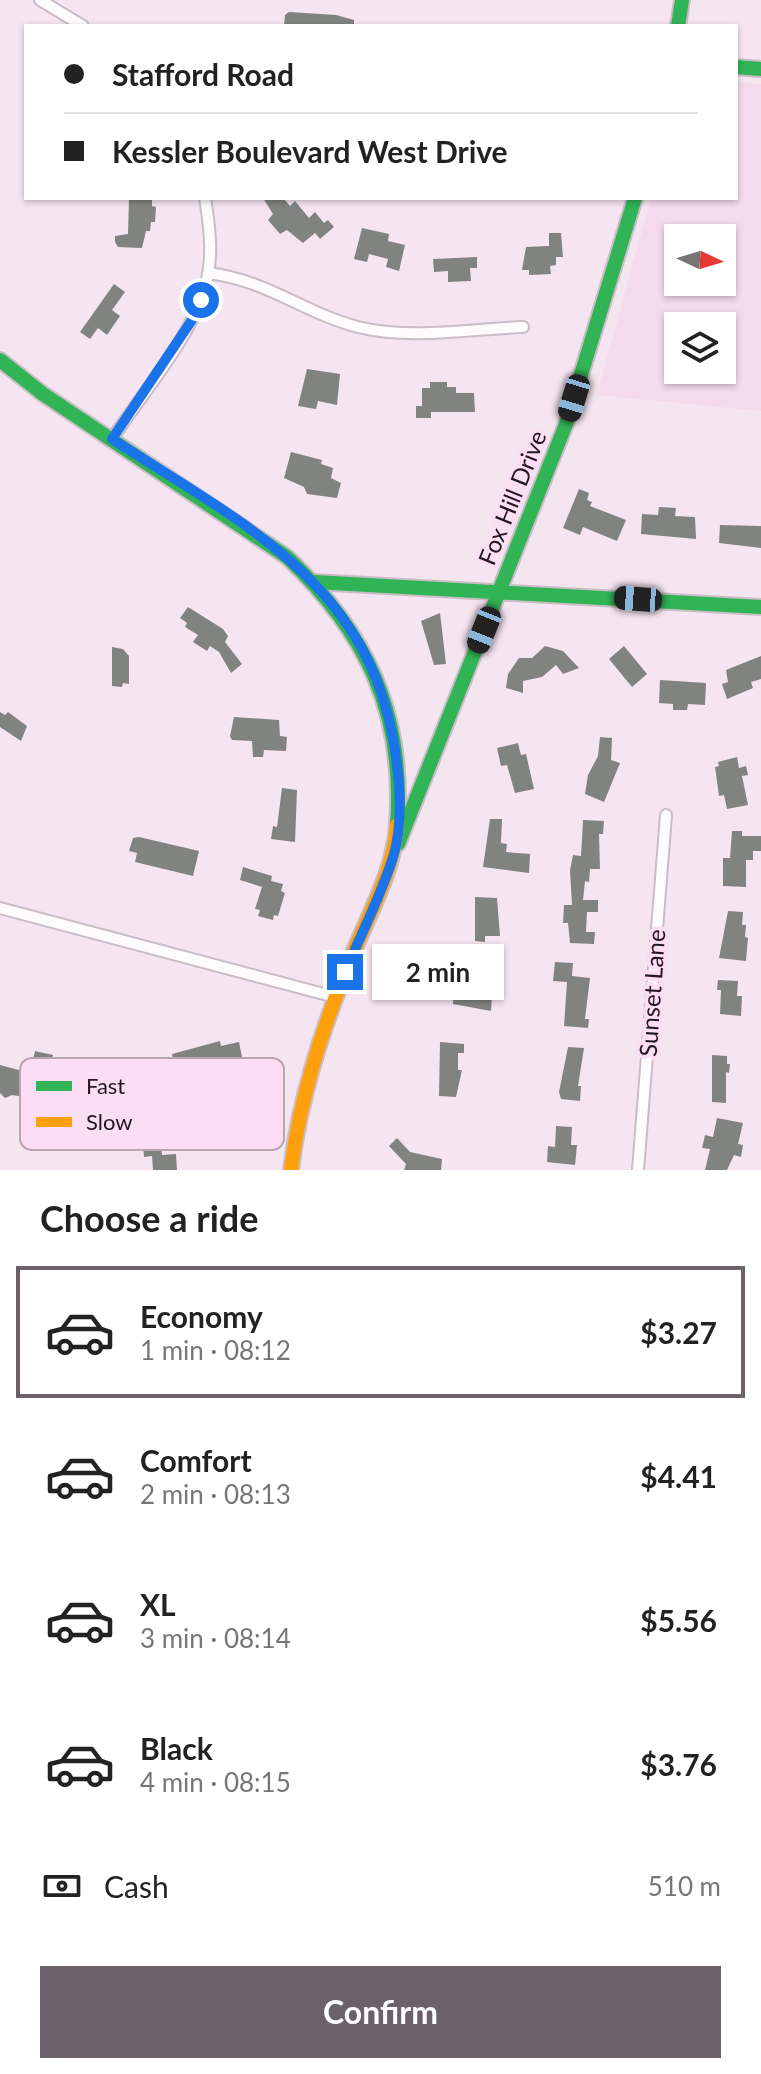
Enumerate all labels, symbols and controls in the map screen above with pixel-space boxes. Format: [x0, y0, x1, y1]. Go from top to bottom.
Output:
text: Stafford Road [112, 56, 294, 92]
text: Kessler Boulevard West Drive [112, 133, 508, 169]
north arrow [664, 224, 736, 296]
map controls [664, 224, 736, 384]
route start [183, 282, 219, 318]
button: layers [664, 312, 736, 384]
car [556, 372, 592, 424]
street label: Fox Hill Drive [472, 426, 552, 569]
car [613, 585, 663, 613]
car [464, 603, 504, 657]
street label: Sunset Lane [633, 928, 670, 1058]
callout: 2 min [373, 944, 505, 1000]
route end [327, 954, 363, 990]
text: 2 min [406, 956, 470, 988]
legend [20, 1058, 284, 1150]
text: Fast [86, 1072, 125, 1099]
text: Slow [86, 1108, 133, 1135]
text: Choose a ride [40, 1196, 259, 1240]
icon: car [44, 1296, 116, 1368]
text: Economy [140, 1298, 263, 1334]
text: $3.27 [640, 1314, 717, 1350]
text: 1 min · 08:12 [140, 1334, 291, 1366]
icon: car [44, 1440, 116, 1512]
text: Comfort [140, 1442, 252, 1478]
text: $4.41 [640, 1458, 717, 1494]
text: 2 min · 08:13 [140, 1478, 291, 1510]
icon: car [44, 1584, 116, 1656]
text: XL [140, 1586, 176, 1622]
text: $5.56 [640, 1602, 717, 1638]
text: 3 min · 08:14 [140, 1622, 291, 1654]
icon: car [44, 1728, 116, 1800]
text: Black [140, 1730, 213, 1766]
text: $3.76 [640, 1746, 717, 1782]
text: 4 min · 08:15 [140, 1766, 291, 1798]
icon: cash [40, 1864, 84, 1908]
text: Cash [104, 1868, 169, 1904]
text: 510 m [648, 1870, 721, 1902]
button: Confirm [40, 1966, 721, 2058]

